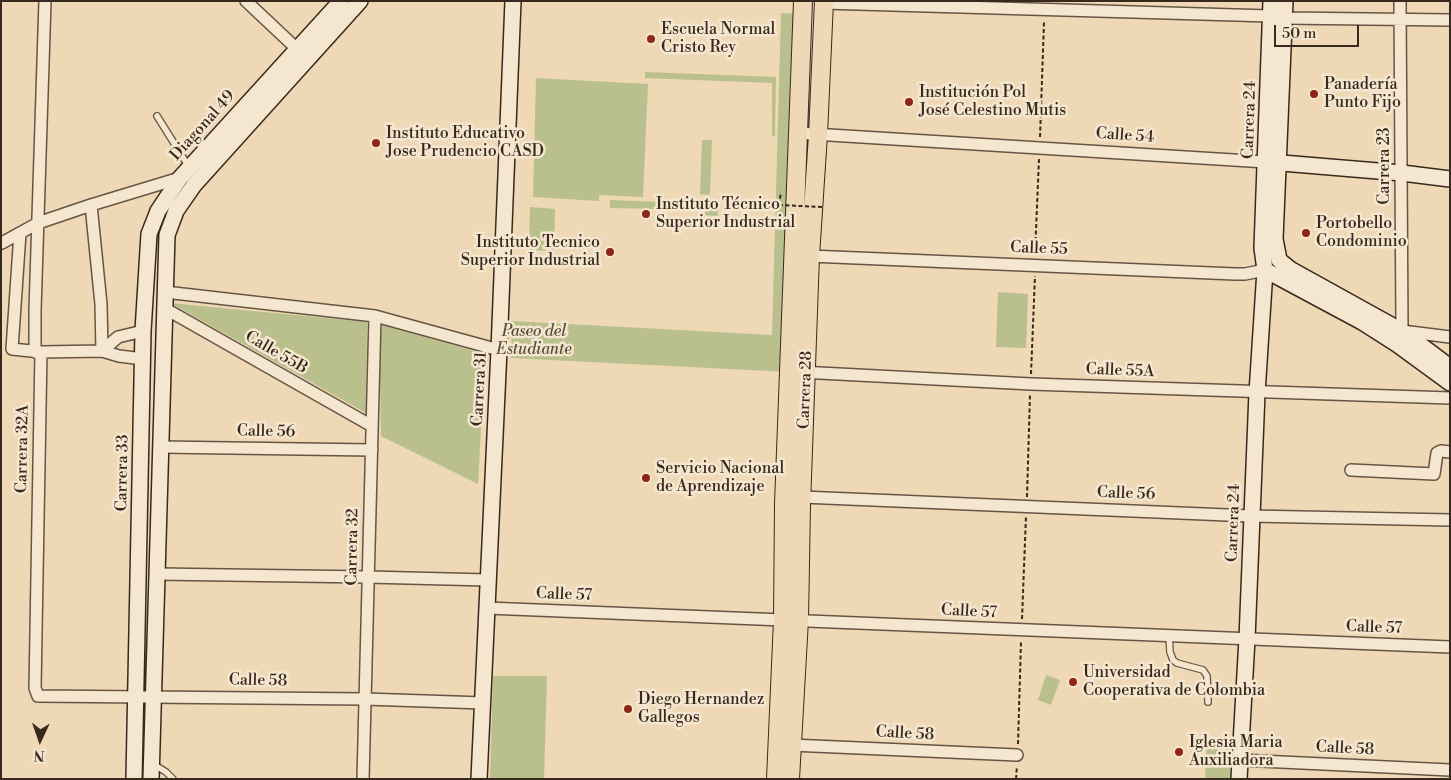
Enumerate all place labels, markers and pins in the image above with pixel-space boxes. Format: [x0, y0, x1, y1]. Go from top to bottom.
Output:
place label: Escuela Normal Cristo Rey [661, 20, 775, 58]
marker: Escuela Normal Cristo Rey [645, 33, 657, 45]
place label: Panadería Punto Fijo [1324, 75, 1401, 113]
place label: Institución Pol José Celestino Mutis [919, 83, 1066, 121]
marker: Panadería Punto Fijo [1308, 88, 1320, 100]
marker: Institución Pol José Celestino Mutis [903, 96, 915, 108]
place label: Instituto Educativo Jose Prudencio CASD [386, 124, 544, 162]
marker: Instituto Educativo Jose Prudencio CASD [370, 137, 382, 149]
place label: Instituto Técnico Superior Industrial [656, 195, 795, 233]
marker: Instituto Técnico Superior Industrial [640, 208, 652, 220]
place label: Portobello Condominio [1316, 214, 1407, 252]
marker: Portobello Condominio [1300, 227, 1312, 239]
place label: Instituto Tecnico Superior Industrial [461, 233, 600, 271]
marker: Instituto Tecnico Superior Industrial [604, 246, 616, 258]
place label: Servicio Nacional de Aprendizaje [656, 459, 784, 497]
marker: Servicio Nacional de Aprendizaje [640, 472, 652, 484]
place label: Universidad Cooperativa de Colombia [1083, 663, 1265, 701]
marker: Universidad Cooperativa de Colombia [1067, 676, 1079, 688]
place label: Diego Hernandez Gallegos [638, 690, 764, 728]
marker: Diego Hernandez Gallegos [622, 703, 634, 715]
place label: Iglesia Maria Auxiliadora [1189, 733, 1283, 771]
marker: Iglesia Maria Auxiliadora [1173, 746, 1185, 758]

